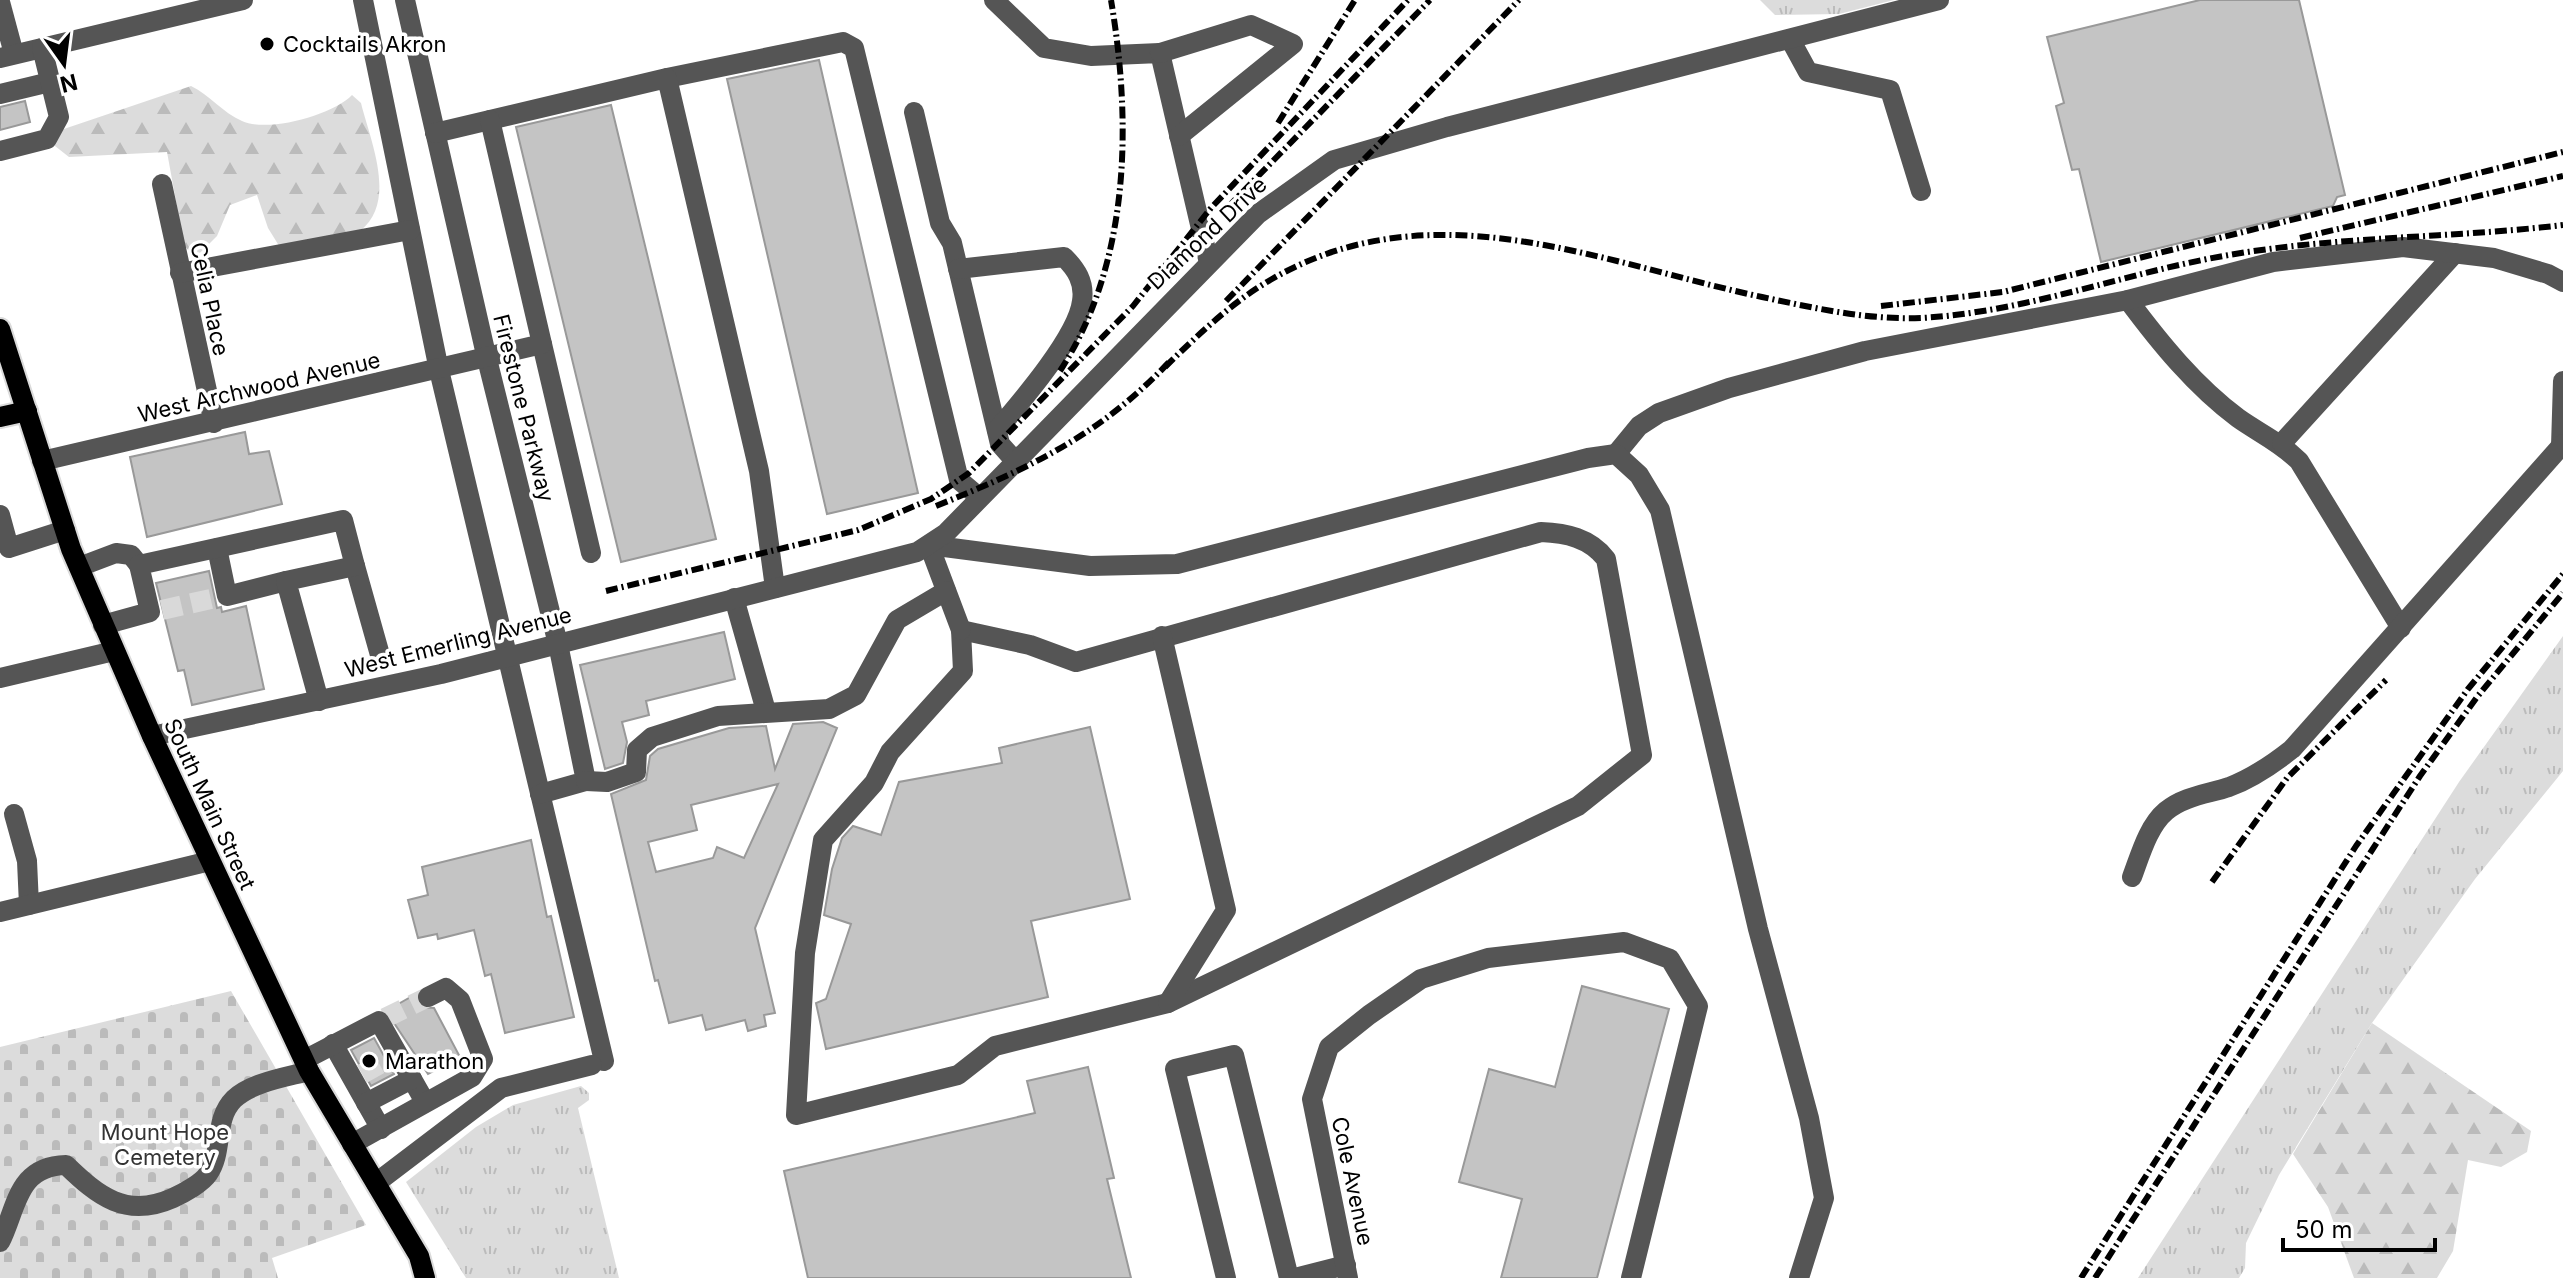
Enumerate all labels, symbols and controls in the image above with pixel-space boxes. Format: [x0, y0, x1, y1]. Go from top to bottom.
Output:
north arrow [24, 24, 104, 104]
place label: Cocktails Akron [283, 31, 446, 57]
marker: Cocktails Akron [258, 35, 276, 53]
text: N [58, 69, 80, 98]
street label: Diamond Drive [1142, 171, 1272, 295]
street label: Celia Place [185, 240, 235, 358]
street label: Firestone Parkway [488, 312, 560, 504]
street label: West Archwood Avenue [135, 346, 383, 428]
street label: West Emerling Avenue [342, 601, 574, 683]
street label: South Main Street [159, 714, 261, 894]
place label: Marathon [385, 1048, 484, 1074]
marker: Marathon [360, 1052, 378, 1070]
street label: Cole Avenue [1327, 1114, 1379, 1248]
park label: Mount Hope Cemetery [101, 1119, 229, 1170]
scale bar [2283, 1202, 2435, 1252]
text: 50 m [2295, 1215, 2353, 1244]

